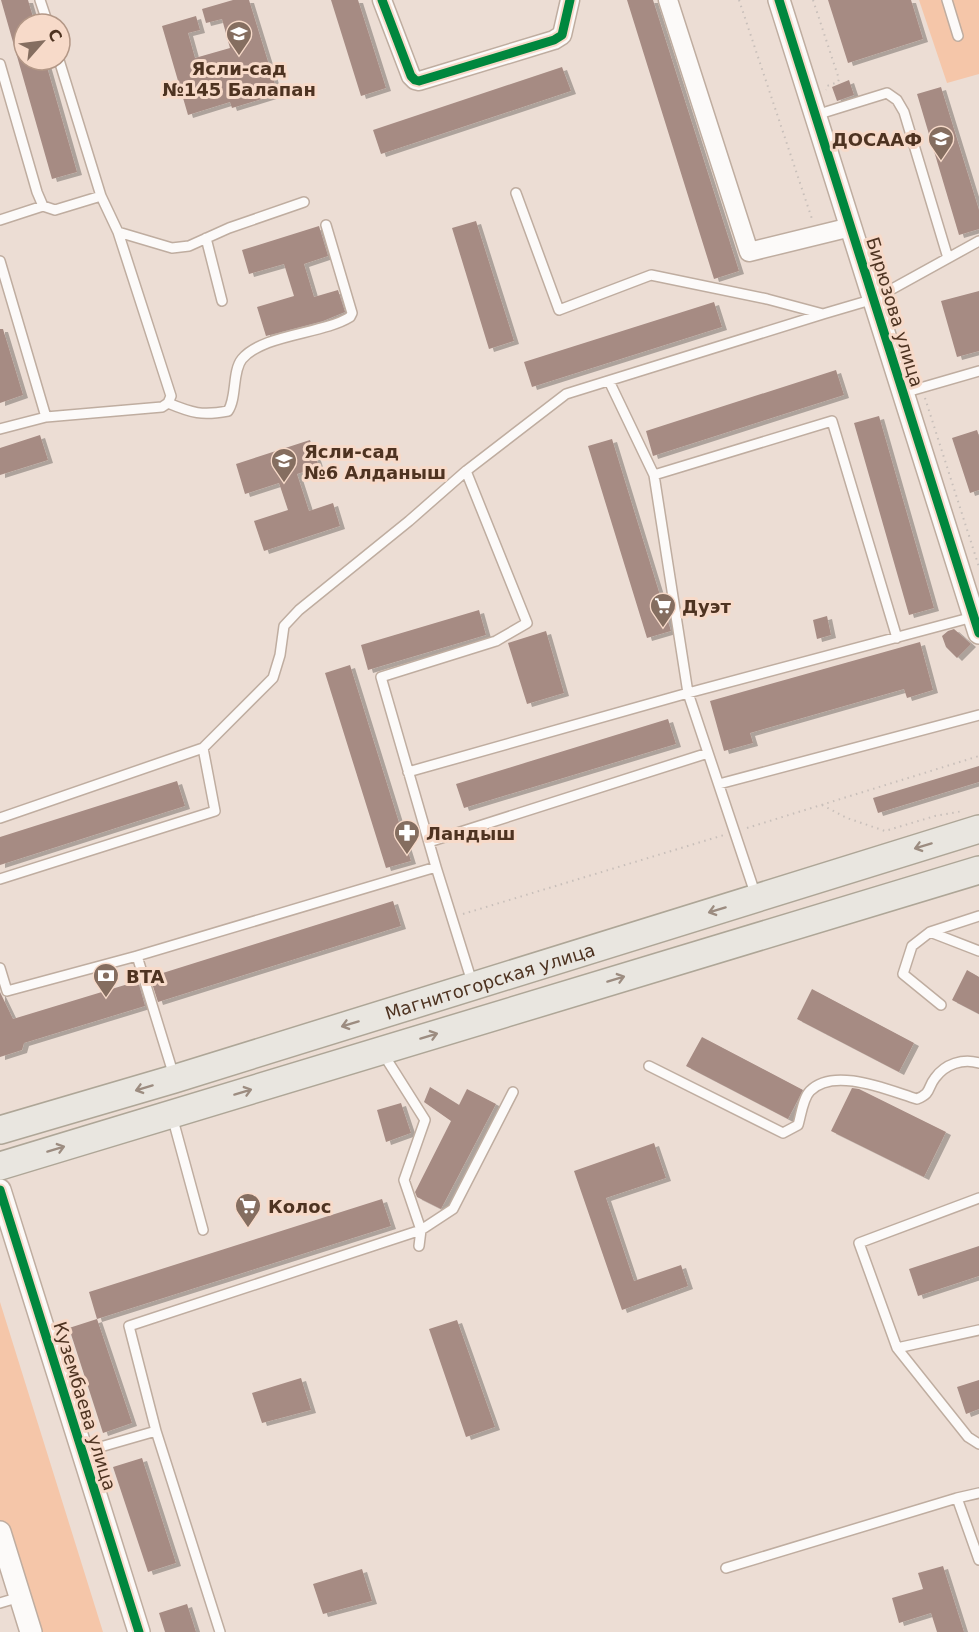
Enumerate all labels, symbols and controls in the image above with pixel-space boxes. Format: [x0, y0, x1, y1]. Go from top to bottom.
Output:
north arrow [12, 12, 72, 72]
school or university icon: Ясли-сад №145 Балапан [224, 19, 254, 57]
text: С [44, 26, 66, 45]
place label: Ясли-сад №145 Балапан [162, 58, 316, 100]
school or university icon: ДОСААФ [926, 124, 956, 162]
place label: ДОСААФ [832, 129, 922, 150]
street label: Бирюзова улица [862, 234, 928, 390]
place label: Ясли-сад №6 Алданыш [304, 441, 446, 483]
school or university icon: Ясли-сад №6 Алданыш [269, 446, 299, 484]
supermarket icon: Дуэт [648, 591, 678, 629]
place label: Дуэт [682, 596, 731, 617]
pharmacy icon: Ландыш [392, 818, 422, 856]
place label: Ландыш [426, 823, 515, 844]
one-way arrow [914, 841, 933, 852]
one-way arrow [708, 905, 727, 916]
street label: Магнитогорская улица [382, 938, 597, 1023]
bank icon: BTA [91, 961, 121, 999]
place label: BTA [126, 966, 165, 987]
one-way arrow [606, 973, 625, 984]
one-way arrow [341, 1019, 360, 1030]
one-way arrow [419, 1030, 438, 1041]
one-way arrow [135, 1083, 154, 1094]
one-way arrow [233, 1086, 252, 1097]
one-way arrow [46, 1143, 65, 1154]
supermarket icon: Колос [233, 1191, 263, 1229]
place label: Колос [268, 1196, 331, 1217]
street label: Кузембаева улица [49, 1319, 121, 1493]

